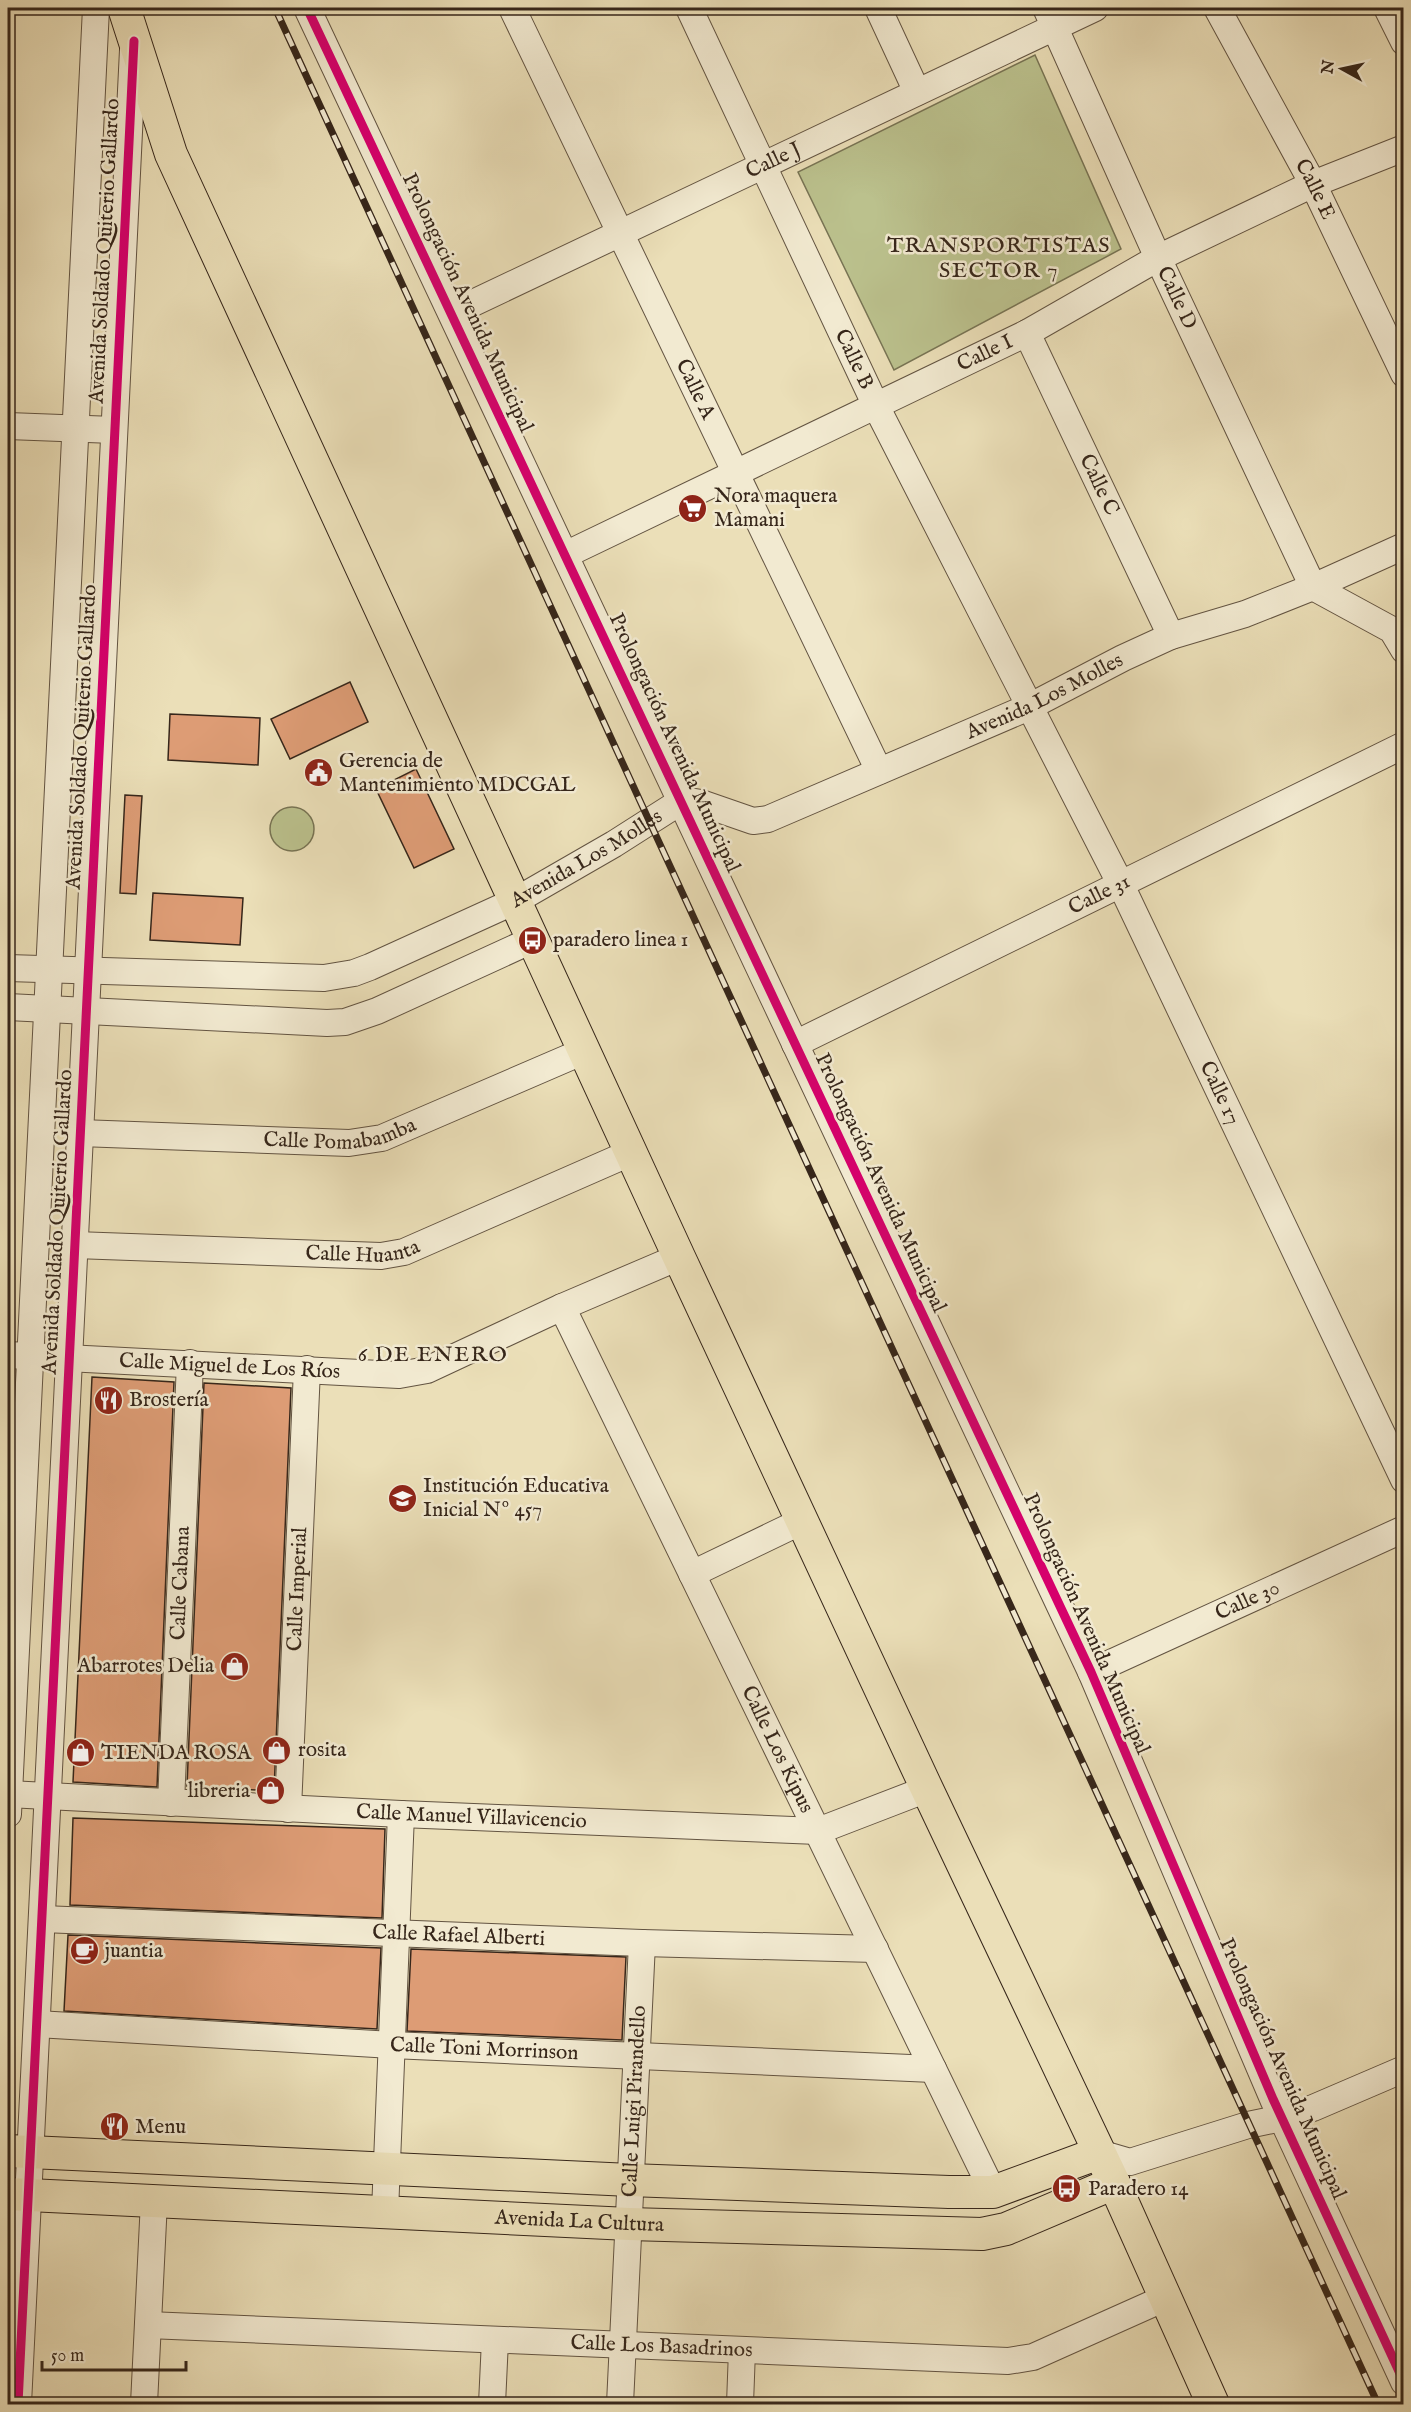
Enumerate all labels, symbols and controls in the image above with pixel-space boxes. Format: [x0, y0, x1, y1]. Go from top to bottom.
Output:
north arrow [1312, 39, 1372, 99]
text: N [1318, 59, 1340, 76]
street label: Avenida Soldado Quiterio Gallardo [83, 98, 126, 405]
street label: Calle J [742, 136, 806, 185]
street label: Calle E [1288, 154, 1341, 224]
street label: Prolongación Avenida Municipal [395, 169, 539, 437]
district label: TRANSPORTISTAS SECTOR 7 [887, 232, 1111, 285]
street label: Calle D [1150, 262, 1203, 334]
street label: Calle B [828, 325, 880, 394]
street label: Calle I [953, 328, 1017, 378]
street label: Calle A [669, 355, 722, 425]
street label: Calle C [1073, 450, 1125, 520]
place label: Nora maquera Mamani [714, 483, 838, 534]
supermarket icon: Nora maquera Mamani [677, 492, 709, 524]
street label: Avenida Soldado Quiterio Gallardo [60, 584, 103, 891]
street label: Prolongación Avenida Municipal [602, 609, 746, 877]
street label: Avenida Los Molles [961, 647, 1128, 746]
place label: Gerencia de Mantenimiento MDCGAL [339, 748, 576, 799]
public building icon: Gerencia de Mantenimiento MDCGAL [302, 757, 334, 789]
street label: Avenida Los Molles [505, 803, 667, 915]
street label: Calle 31 [1064, 868, 1135, 921]
bus stop icon: paradero linea 1 [516, 924, 548, 956]
place label: paradero linea 1 [553, 927, 688, 954]
street label: Prolongación Avenida Municipal [808, 1049, 952, 1317]
street label: Calle 17 [1193, 1057, 1247, 1129]
street label: Avenida Soldado Quiterio Gallardo [36, 1069, 79, 1376]
street label: Calle Pomabamba [263, 1111, 421, 1157]
street label: Calle Huanta [305, 1233, 425, 1270]
district label: 6 DE ENERO [358, 1341, 508, 1369]
street label: Calle Miguel de Los Ríos [118, 1347, 341, 1385]
restaurant icon: Brostería [92, 1384, 124, 1416]
place label: Brostería [129, 1387, 209, 1414]
place label: Institución Educativa Inicial Nº 457 [423, 1473, 610, 1524]
school or university icon: Institución Educativa Inicial Nº 457 [386, 1482, 418, 1514]
street label: Prolongación Avenida Municipal [1016, 1489, 1156, 1759]
street label: Calle Cabana [165, 1525, 196, 1641]
street label: Calle Imperial [281, 1526, 314, 1652]
street label: Calle 30 [1211, 1574, 1284, 1627]
shop icon: Abarrotes Delia [219, 1650, 251, 1682]
place label: Abarrotes Delia [76, 1653, 215, 1680]
street label: Calle Los Kipus [735, 1681, 820, 1818]
shop icon: rosita [261, 1734, 293, 1766]
shop icon: TIENDA ROSA [64, 1737, 96, 1769]
place label: rosita [298, 1737, 347, 1764]
place label: TIENDA ROSA [101, 1740, 252, 1767]
shop icon: libreria [255, 1775, 287, 1807]
place label: libreria [188, 1778, 251, 1805]
street label: Calle Manuel Villavicencio [355, 1798, 587, 1835]
street label: Calle Rafael Alberti [372, 1919, 546, 1953]
street label: Prolongación Avenida Municipal [1212, 1934, 1352, 2204]
cafe icon: juantia [68, 1935, 100, 1967]
place label: juantia [103, 1938, 164, 1965]
street label: Calle Luigi Pirandello [616, 2005, 653, 2198]
street label: Calle Toni Morrinson [389, 2031, 579, 2067]
restaurant icon: Menu [98, 2111, 130, 2143]
place label: Menu [135, 2114, 186, 2141]
bus stop icon: Paradero 14 [1051, 2173, 1083, 2205]
place label: Paradero 14 [1088, 2176, 1189, 2203]
street label: Avenida La Cultura [493, 2204, 665, 2239]
street label: Calle Los Basadrinos [570, 2329, 753, 2364]
scale bar [42, 2334, 186, 2372]
text: 50 m [51, 2345, 84, 2368]

